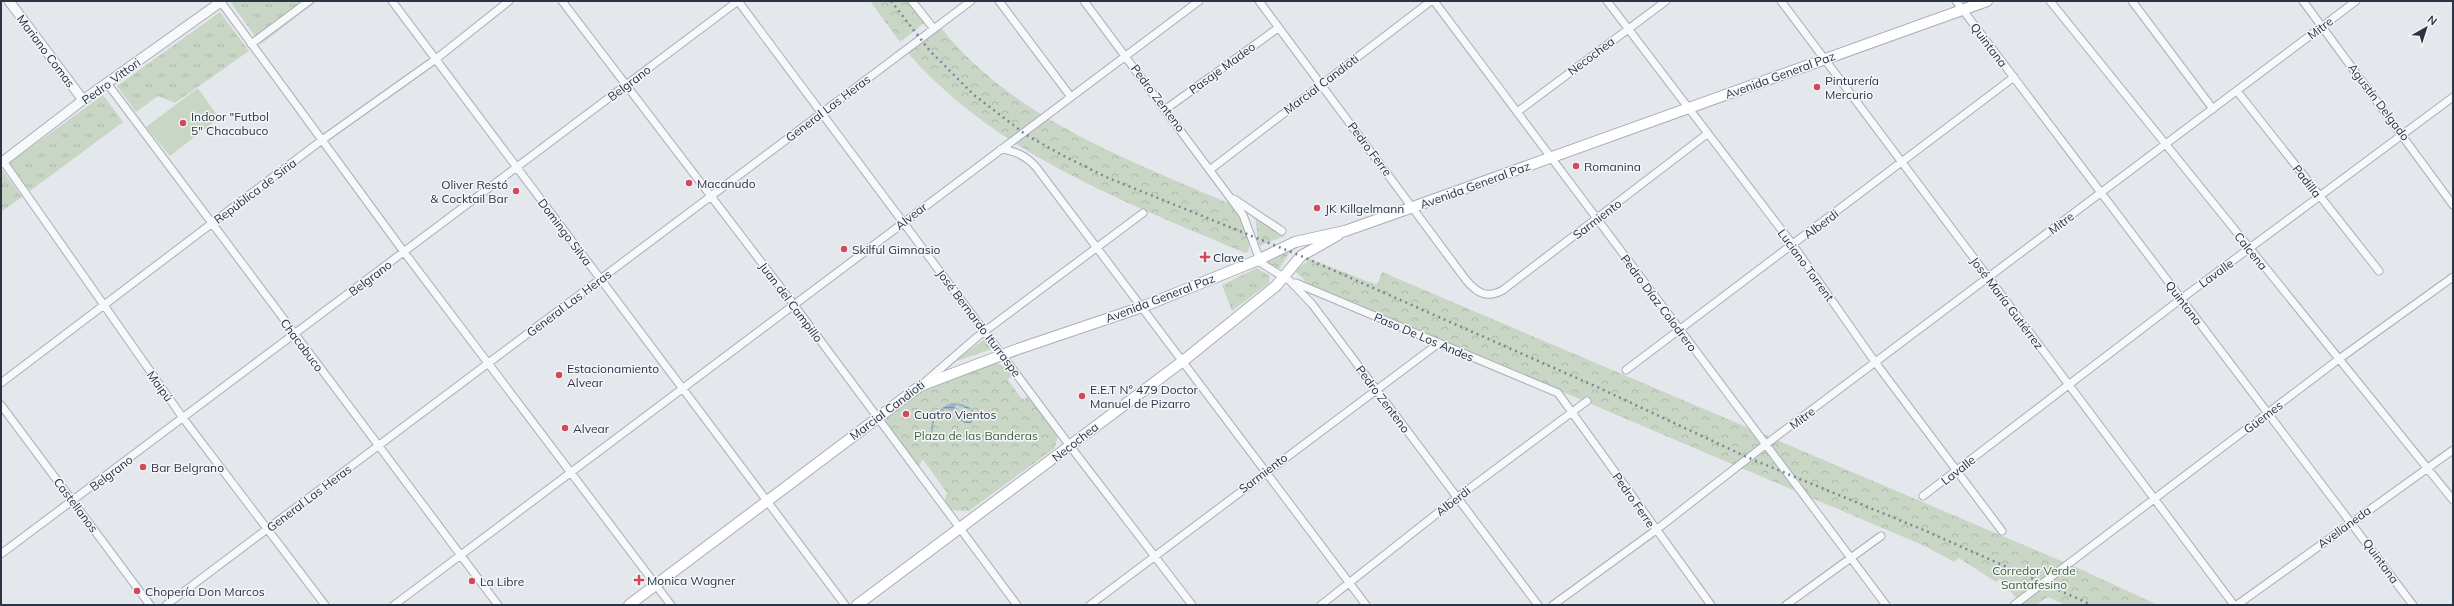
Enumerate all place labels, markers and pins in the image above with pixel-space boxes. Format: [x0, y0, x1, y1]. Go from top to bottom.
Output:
place label: Pinturería Mercurio [1825, 73, 1879, 102]
marker: Pinturería Mercurio [1812, 82, 1822, 92]
place label: Indoor "Futbol 5" Chacabuco [191, 109, 269, 138]
marker: Indoor "Futbol 5" Chacabuco [178, 118, 188, 128]
place label: Romanina [1584, 159, 1641, 174]
marker: Romanina [1571, 161, 1581, 171]
place label: Macanudo [697, 176, 756, 191]
place label: Oliver Restó & Cocktail Bar [430, 177, 509, 206]
marker: Macanudo [684, 178, 694, 188]
marker: Oliver Restó & Cocktail Bar [511, 186, 521, 196]
place label: JK Killgelmann [1325, 201, 1404, 216]
marker: JK Killgelmann [1312, 203, 1322, 213]
place label: Skilful Gimnasio [852, 242, 941, 257]
marker: Skilful Gimnasio [839, 244, 849, 254]
place label: Clave [1213, 250, 1244, 265]
marker: Clave [1200, 252, 1210, 262]
place label: Estacionamiento Alvear [567, 361, 659, 390]
marker: Estacionamiento Alvear [554, 370, 564, 380]
place label: E.E.T N° 479 Doctor Manuel de Pizarro [1090, 382, 1199, 411]
marker: E.E.T N° 479 Doctor Manuel de Pizarro [1077, 391, 1087, 401]
place label: Cuatro Vientos [914, 407, 996, 422]
marker: Cuatro Vientos [901, 409, 911, 419]
place label: Alvear [573, 421, 610, 436]
marker: Alvear [560, 423, 570, 433]
place label: Bar Belgrano [151, 460, 224, 475]
marker: Bar Belgrano [138, 462, 148, 472]
place label: Monica Wagner [647, 573, 736, 588]
place label: La Libre [480, 574, 524, 589]
marker: Monica Wagner [634, 575, 644, 585]
marker: La Libre [467, 576, 477, 586]
place label: Chopería Don Marcos [145, 584, 265, 599]
marker: Chopería Don Marcos [132, 586, 142, 596]

